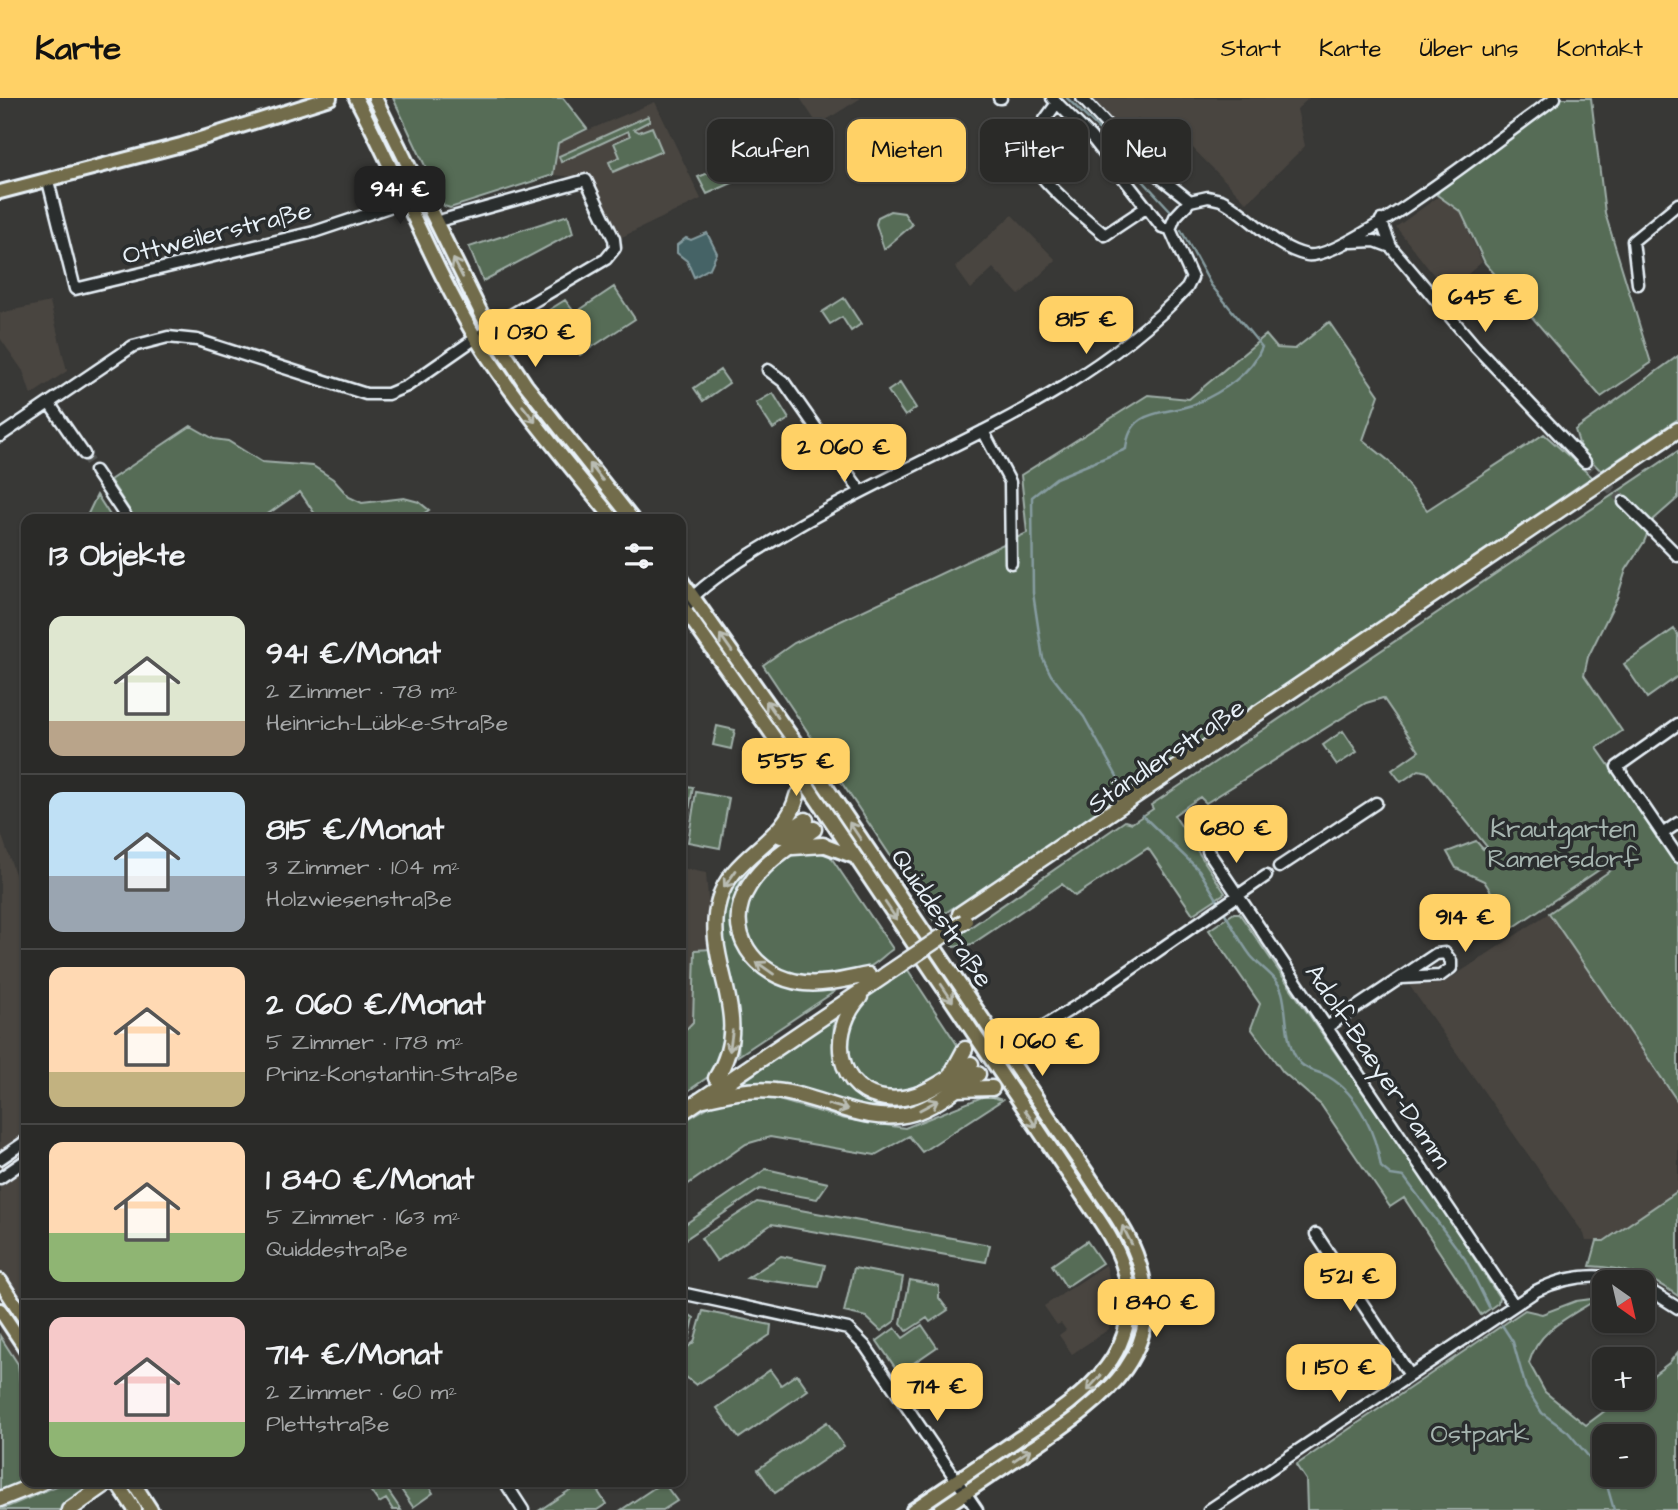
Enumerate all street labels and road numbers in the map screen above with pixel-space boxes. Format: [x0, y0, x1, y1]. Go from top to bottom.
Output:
street label: Ottweilerstraße [119, 192, 315, 274]
street label: Ständlerstraße [1080, 690, 1252, 822]
street label: Quiddestraße [882, 842, 1002, 994]
street label: Adolf-Baeyer-Damm [1295, 957, 1460, 1177]

